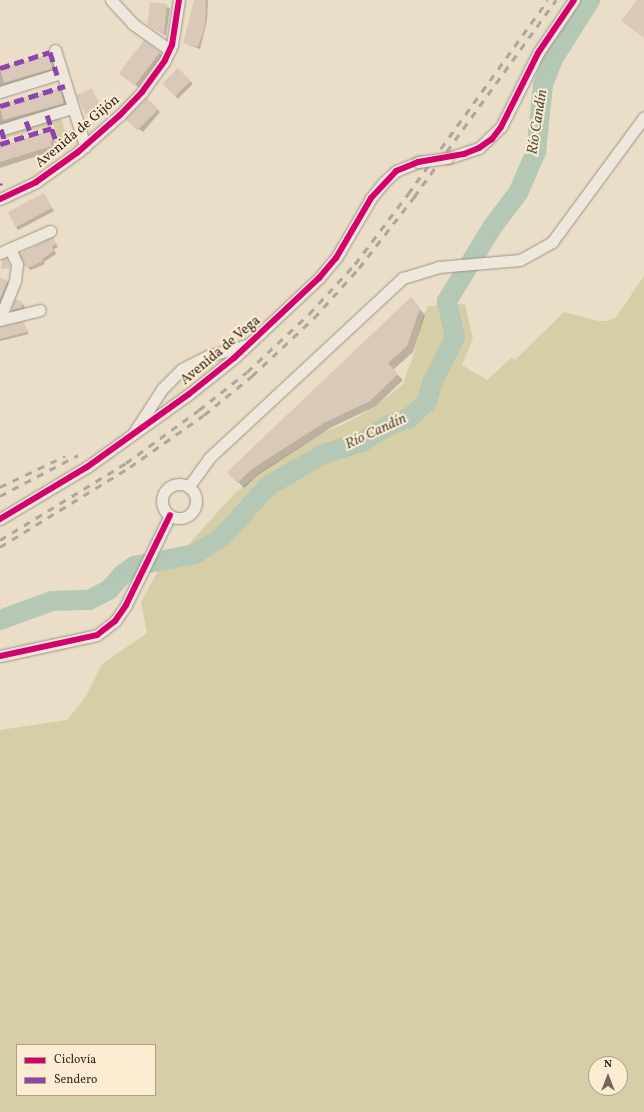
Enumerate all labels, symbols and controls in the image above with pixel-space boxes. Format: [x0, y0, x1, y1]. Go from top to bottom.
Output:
water label: Río Candín [524, 88, 552, 156]
street label: Avenida de Gijón [33, 92, 123, 172]
street label: Avenida de Vega [177, 313, 265, 389]
water label: Río Candín [342, 410, 410, 454]
legend [16, 1044, 156, 1096]
text: Ciclovía [54, 1052, 96, 1068]
north arrow [588, 1056, 628, 1096]
text: N [604, 1057, 612, 1072]
text: Sendero [54, 1072, 97, 1088]

